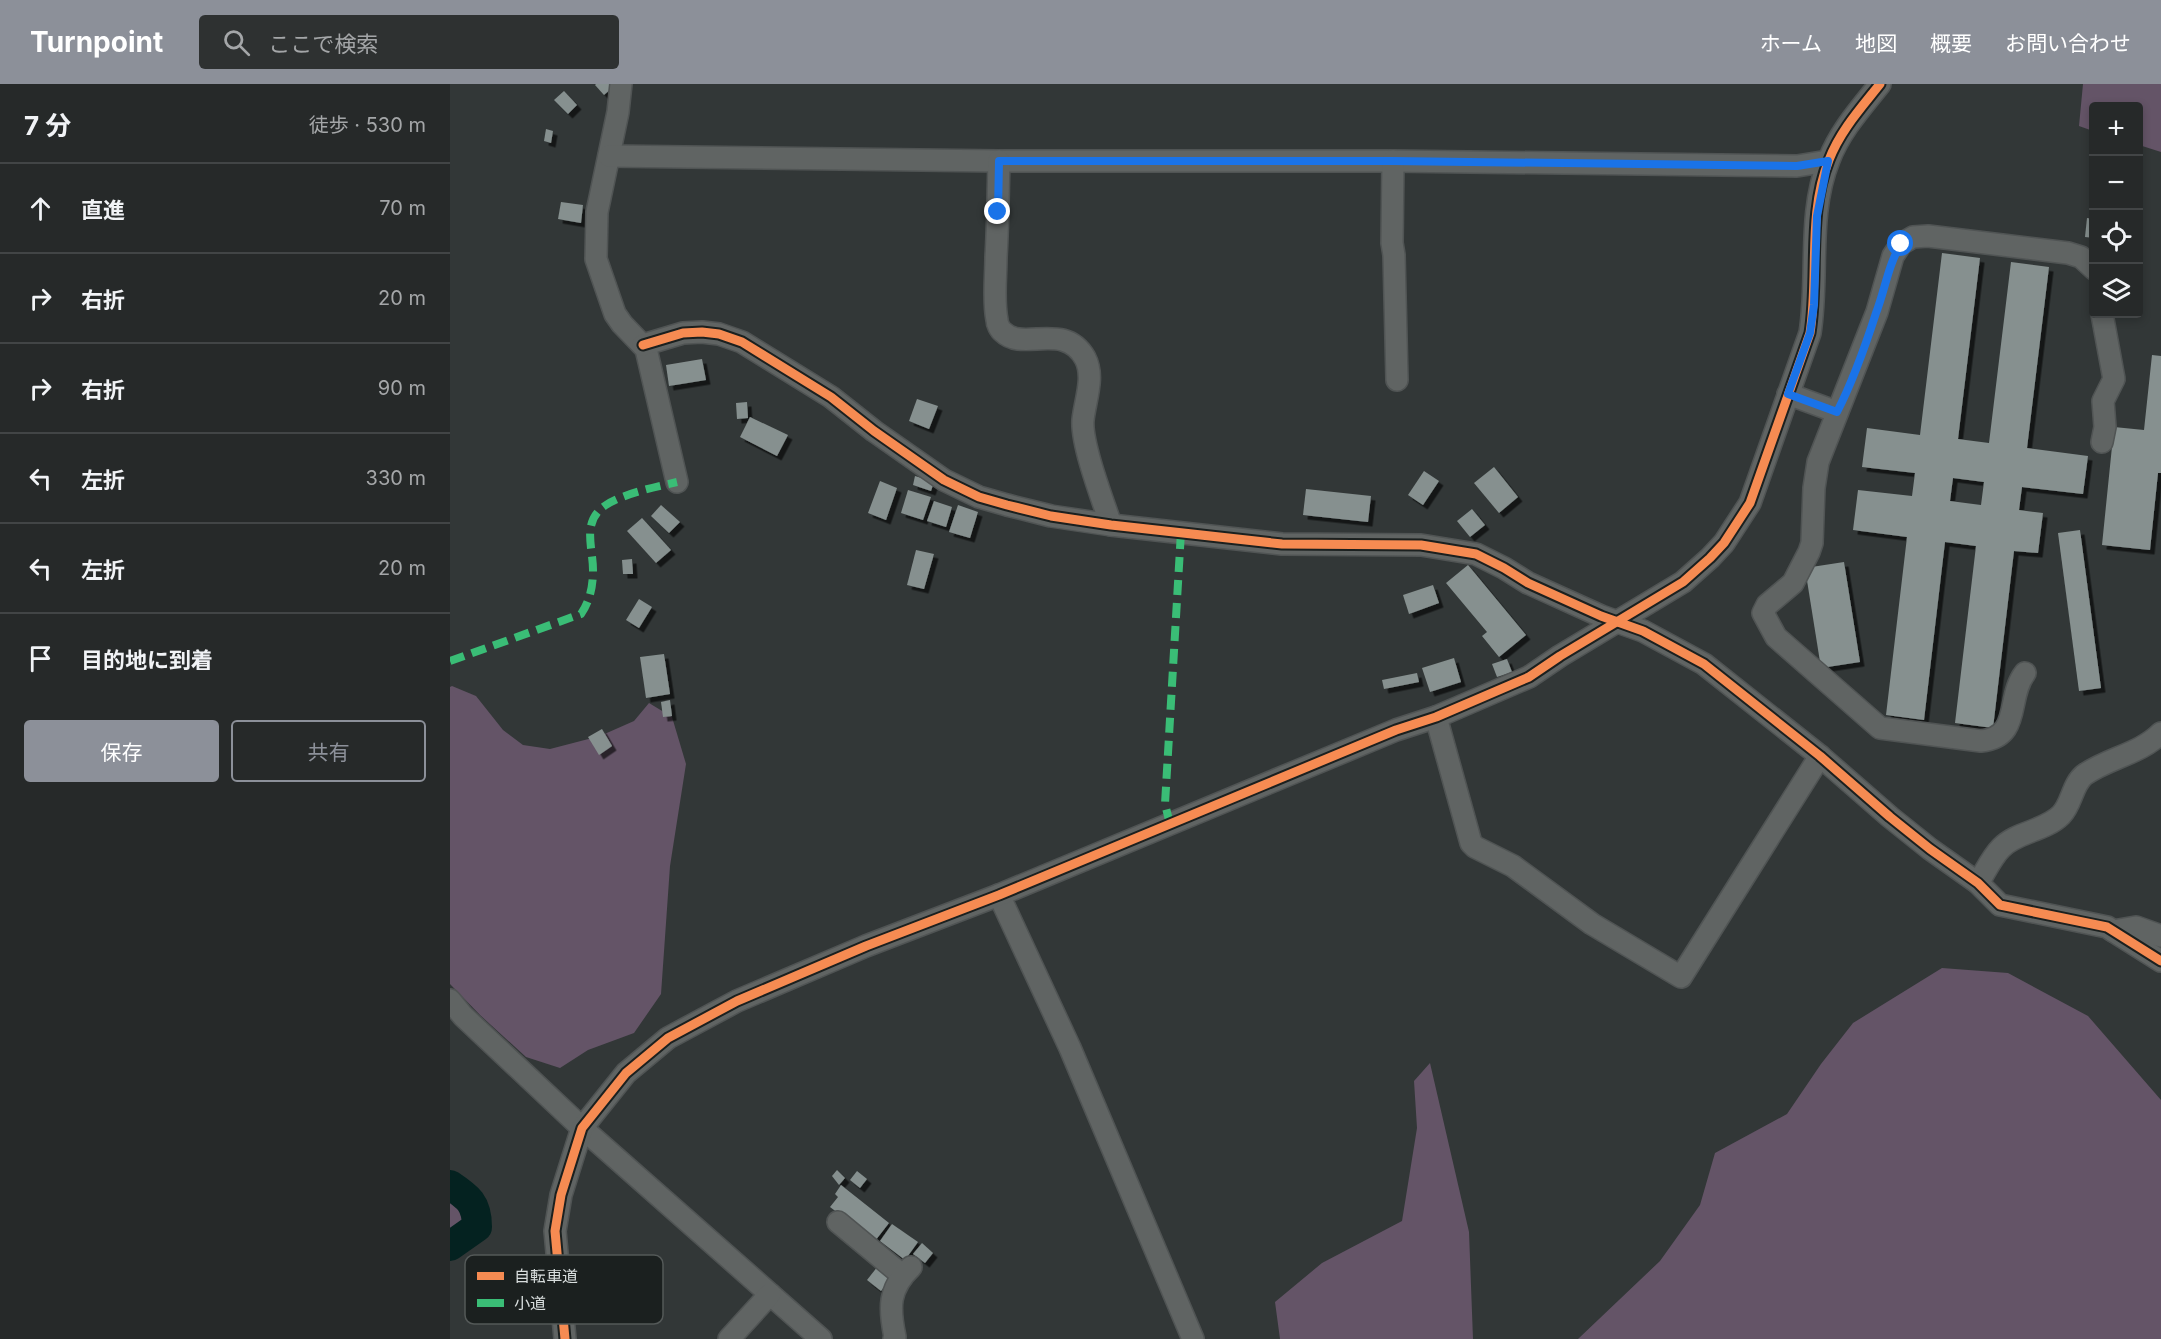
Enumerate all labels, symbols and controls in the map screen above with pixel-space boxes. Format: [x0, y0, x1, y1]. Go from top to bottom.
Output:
search box [199, 15, 619, 69]
text: Turnpoint [30, 25, 163, 59]
icon: search [220, 26, 253, 59]
text: ここで検索 [268, 31, 378, 57]
text: ホーム [1760, 31, 1822, 56]
text: 地図 [1855, 31, 1897, 56]
text: 概要 [1930, 31, 1972, 56]
text: お問い合わせ [2005, 31, 2131, 56]
map controls [2089, 102, 2143, 318]
button: + [2089, 102, 2143, 156]
text: 7 分 [24, 110, 71, 141]
text: 徒歩 · 530 m [309, 113, 426, 137]
button: − [2089, 156, 2143, 210]
icon: ahead [24, 192, 57, 225]
text: 70 m [379, 196, 426, 220]
text: 直進 [81, 197, 125, 223]
route end [984, 198, 1010, 224]
button: locate [2089, 210, 2143, 264]
route start [1887, 230, 1913, 256]
button: layers [2089, 264, 2143, 318]
icon: right [24, 282, 57, 315]
text: 20 m [378, 286, 426, 310]
text: 右折 [81, 287, 125, 313]
icon: right [24, 372, 57, 405]
text: 90 m [378, 376, 426, 400]
text: 右折 [81, 377, 125, 403]
icon: left [24, 462, 57, 495]
text: 330 m [366, 466, 426, 490]
text: 左折 [81, 467, 125, 493]
icon: left [24, 552, 57, 585]
text: 20 m [378, 556, 426, 580]
text: 左折 [81, 557, 125, 583]
icon: arrive [24, 642, 57, 675]
text: 目的地に到着 [81, 647, 213, 673]
button: 保存 [24, 720, 219, 782]
button: 共有 [231, 720, 426, 782]
legend [465, 1255, 663, 1324]
text: 自転車道 [514, 1266, 578, 1286]
text: 小道 [514, 1293, 546, 1313]

